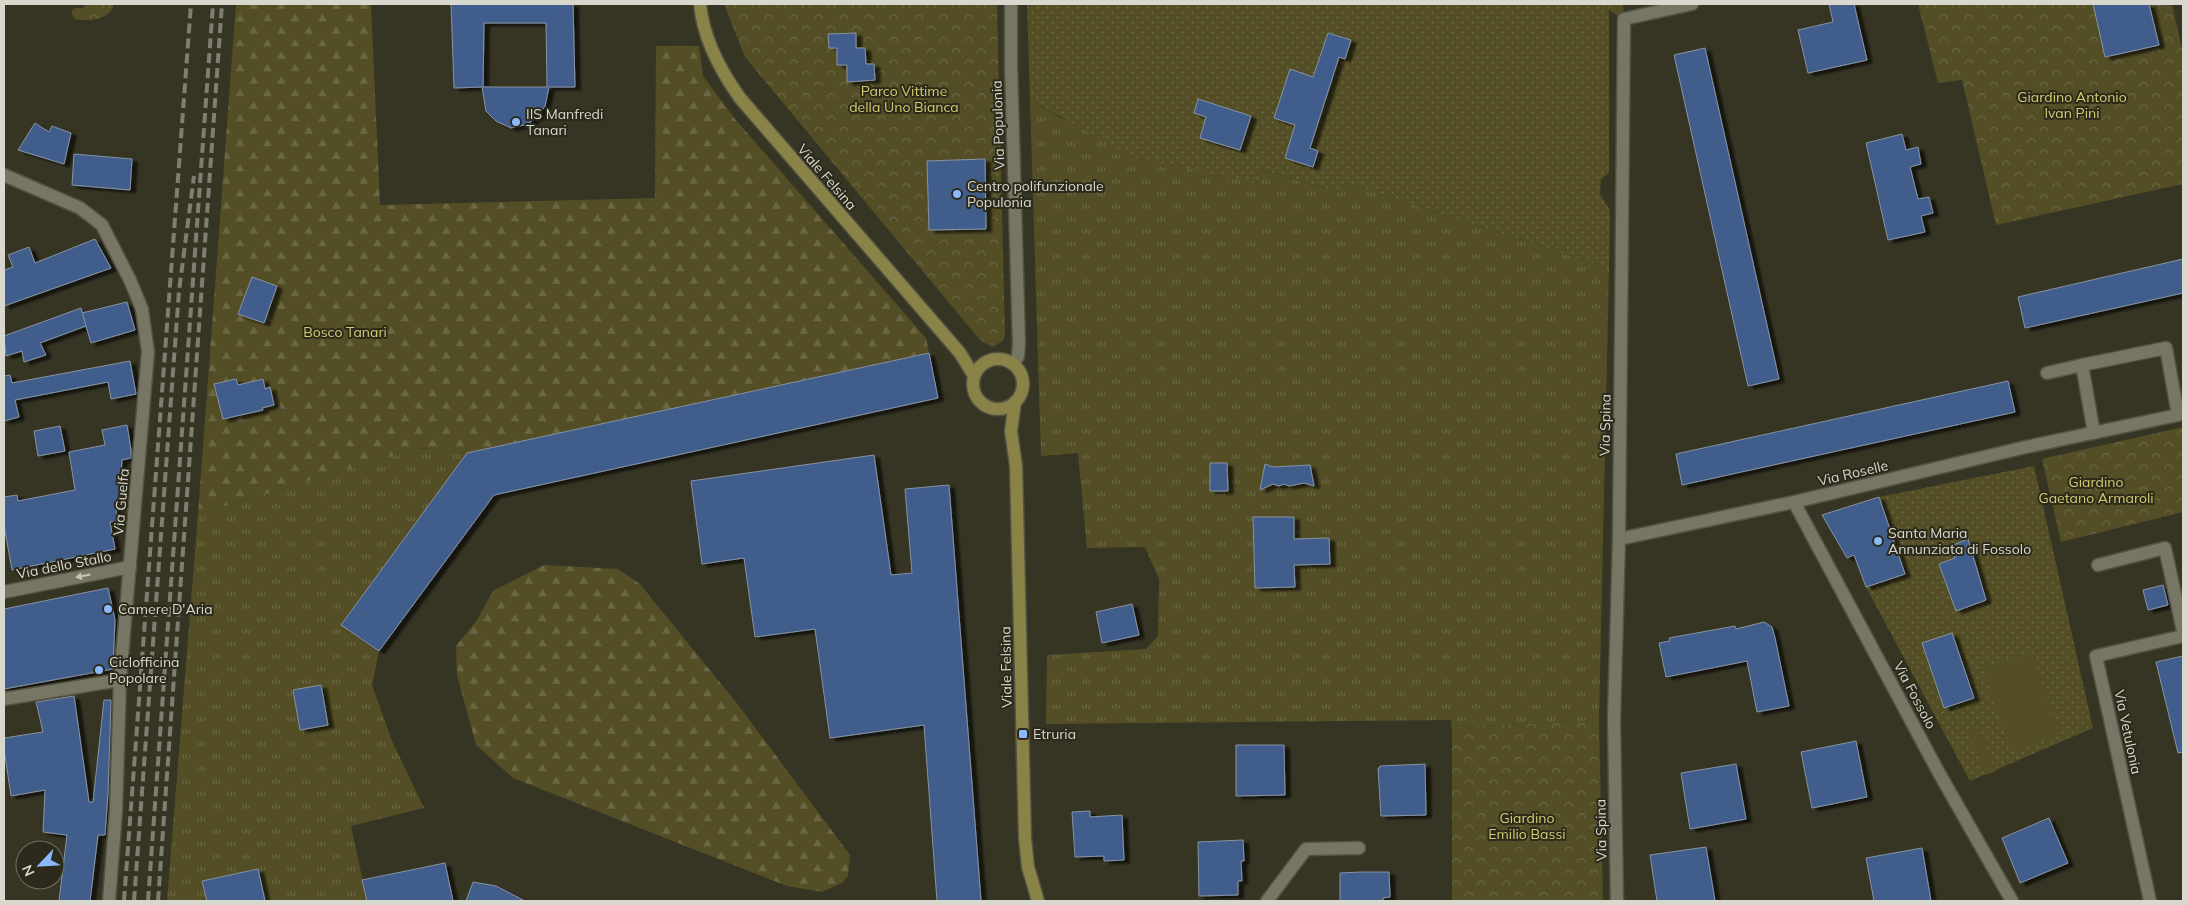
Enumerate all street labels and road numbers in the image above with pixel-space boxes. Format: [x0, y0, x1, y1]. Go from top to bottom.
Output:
street label: Via Populonia [987, 80, 1009, 170]
street label: Viale Felsina [793, 140, 861, 214]
street label: Via Spina [1595, 394, 1615, 456]
street label: Via Roselle [1816, 456, 1890, 490]
street label: Via Guelfa [109, 468, 133, 536]
street label: Via dello Stallo [15, 547, 113, 583]
street label: Viale Felsina [996, 626, 1016, 708]
street label: Via Fossolo [1890, 658, 1940, 732]
street label: Via Vetulonia [2110, 688, 2146, 776]
street label: Via Spina [1591, 799, 1611, 861]

